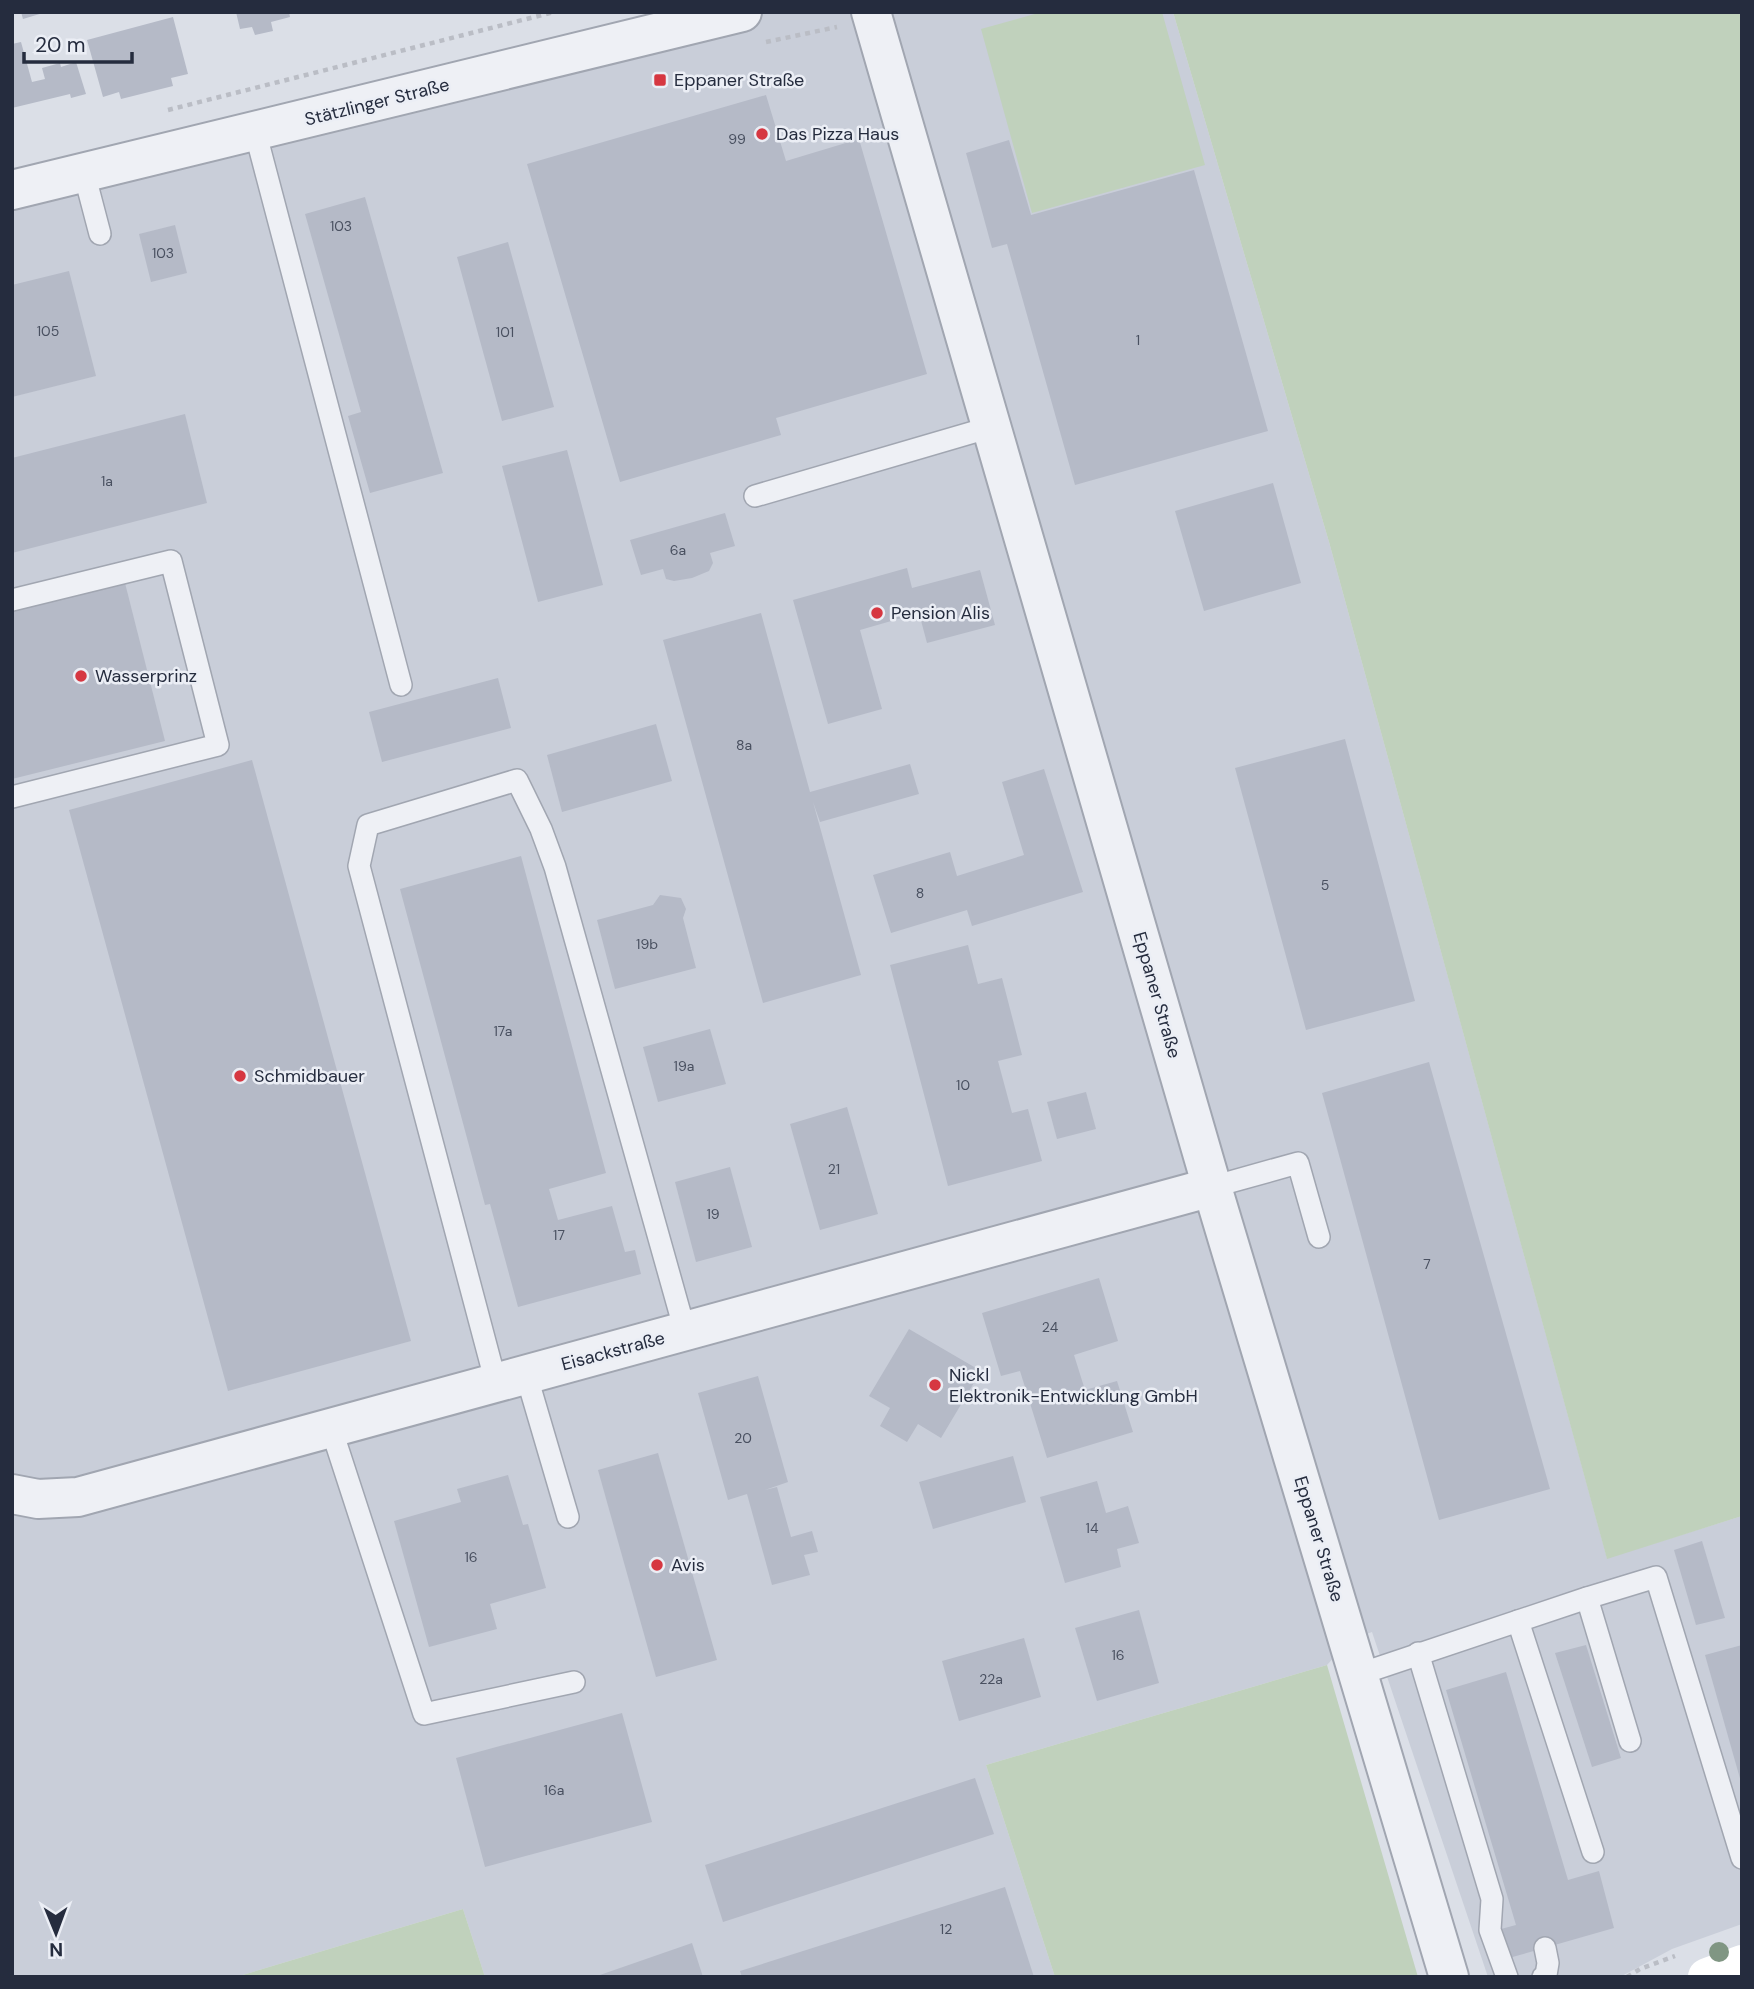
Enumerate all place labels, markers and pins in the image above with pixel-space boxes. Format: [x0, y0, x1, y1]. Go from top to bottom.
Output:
place label: Eppaner Straße [674, 68, 804, 92]
marker: Eppaner Straße [652, 72, 668, 88]
place label: Das Pizza Haus [776, 122, 899, 146]
marker: Das Pizza Haus [754, 126, 770, 142]
place label: Pension Alis [891, 601, 990, 625]
marker: Pension Alis [869, 605, 885, 621]
place label: Wasserprinz [95, 664, 197, 688]
marker: Wasserprinz [73, 668, 89, 684]
place label: Schmidbauer [254, 1064, 365, 1088]
marker: Schmidbauer [232, 1068, 248, 1084]
place label: Nickl Elektronik-Entwicklung GmbH [949, 1363, 1198, 1408]
marker: Nickl Elektronik-Entwicklung GmbH [927, 1377, 943, 1393]
place label: Avis [671, 1553, 705, 1577]
marker: Avis [649, 1557, 665, 1573]

